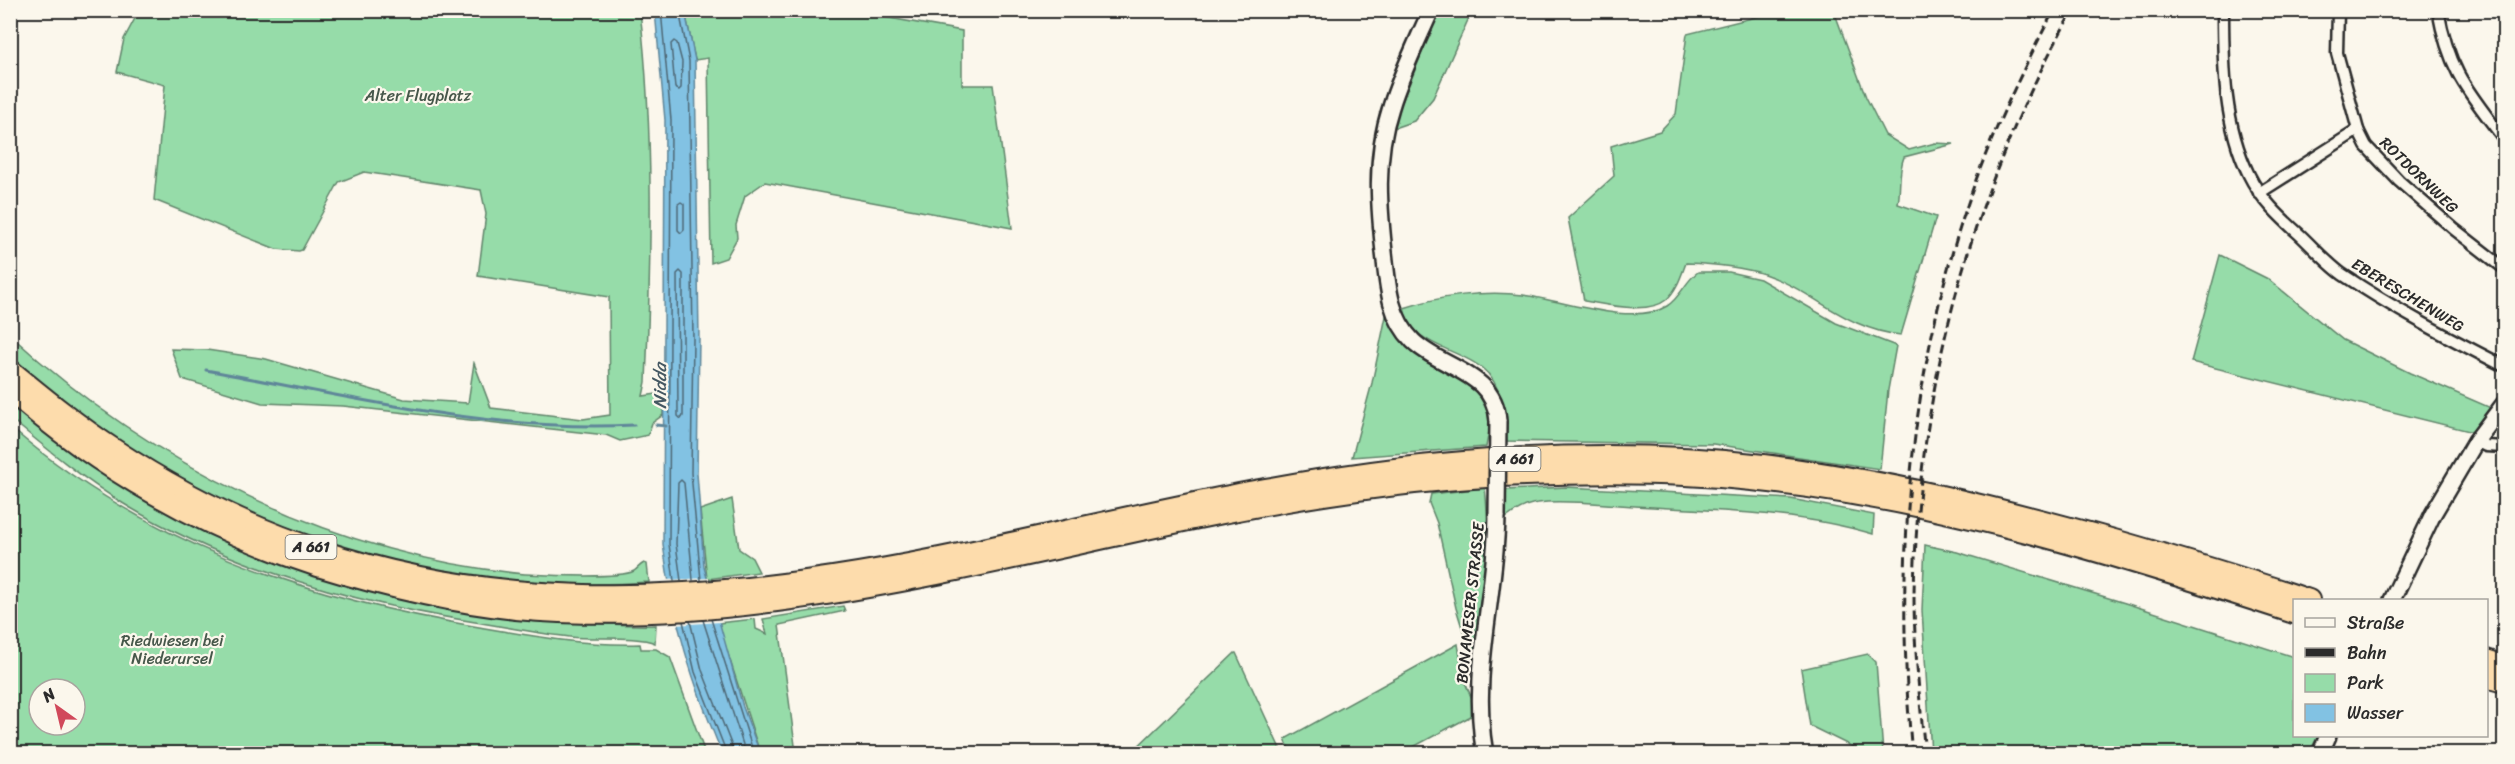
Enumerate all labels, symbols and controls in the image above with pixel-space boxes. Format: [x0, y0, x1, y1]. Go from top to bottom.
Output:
park label: Alter Flugplatz [364, 81, 472, 110]
street label: ROTDORNWEG [2373, 129, 2465, 221]
street label: EBERESCHENWEG [2346, 250, 2470, 340]
water label: Nidda [644, 361, 676, 409]
road number: A 661 [1490, 447, 1540, 471]
street label: BONAMESER STRASSE [1447, 520, 1493, 685]
road number: A 661 [286, 535, 336, 559]
legend [2293, 599, 2488, 737]
text: Straße [2347, 607, 2404, 639]
park label: Riedwiesen bei Niederursel [121, 626, 224, 673]
text: Bahn [2347, 637, 2387, 669]
text: Park [2347, 667, 2384, 699]
north arrow [27, 677, 87, 737]
text: N [35, 679, 62, 711]
text: Wasser [2347, 697, 2405, 729]

